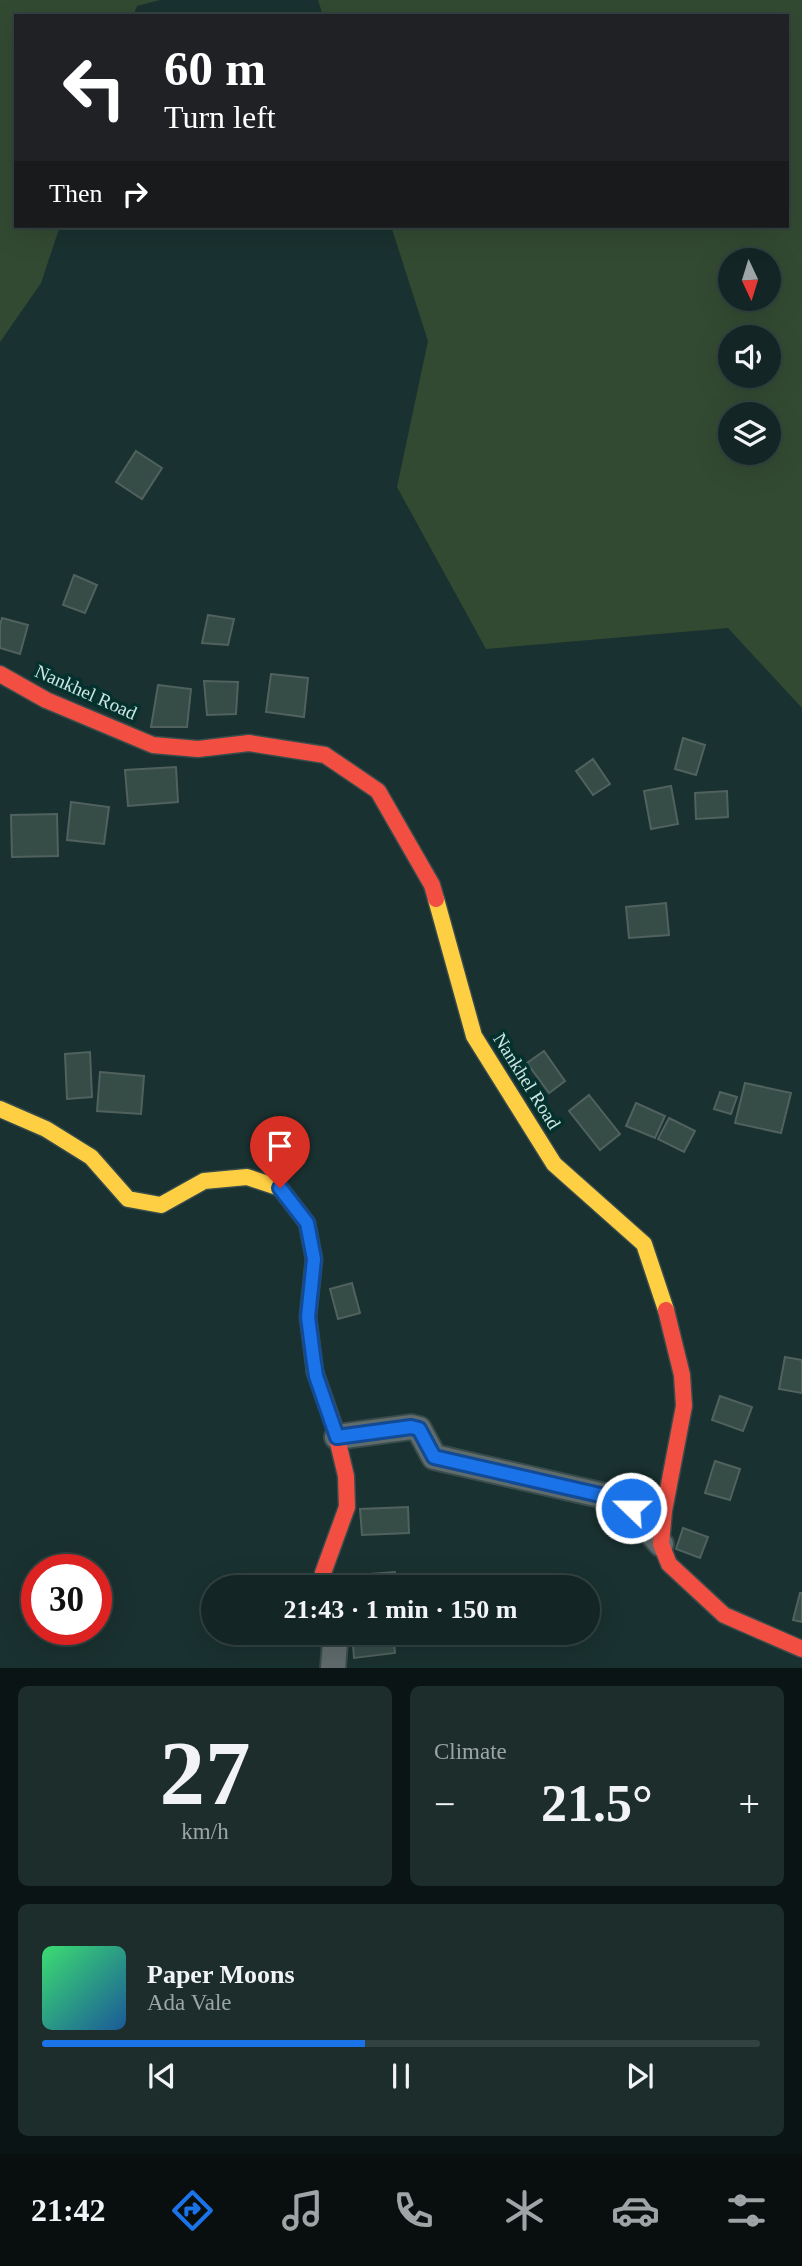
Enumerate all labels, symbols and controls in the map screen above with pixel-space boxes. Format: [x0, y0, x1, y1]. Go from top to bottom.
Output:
text: 60 m [164, 41, 266, 96]
icon: left [49, 42, 140, 133]
text: Turn left [164, 99, 276, 135]
icon: right [116, 175, 154, 213]
text: Then [49, 179, 102, 208]
north arrow [718, 248, 780, 312]
map controls [718, 248, 781, 465]
button: sound [718, 325, 781, 388]
button: layers [718, 402, 781, 465]
street label: Nankhel Road [32, 660, 141, 724]
street label: Nankhel Road [489, 1029, 565, 1133]
pin [250, 1116, 310, 1188]
icon: arrive [261, 1127, 299, 1165]
position arrow [594, 1471, 668, 1545]
speed limit sign: 30 [21, 1554, 112, 1645]
text: 21:43 · 1 min · 150 m [284, 1595, 518, 1624]
text: 27 [160, 1723, 251, 1824]
text: Climate [434, 1739, 507, 1764]
text: 21.5° [541, 1775, 653, 1832]
text: − [434, 1783, 455, 1825]
text: + [739, 1783, 760, 1825]
text: km/h [181, 1819, 229, 1844]
text: Paper Moons [147, 1960, 295, 1989]
text: Ada Vale [147, 1990, 232, 2015]
icon: previous [143, 2057, 181, 2095]
icon: pause [382, 2057, 420, 2095]
icon: next [621, 2057, 659, 2095]
icon: directions [168, 2186, 217, 2235]
icon: music [278, 2186, 327, 2235]
icon: phone [389, 2186, 438, 2235]
icon: climate [500, 2186, 549, 2235]
icon: car [611, 2186, 660, 2235]
icon: filters [722, 2186, 771, 2235]
text: 21:42 [31, 2192, 106, 2228]

